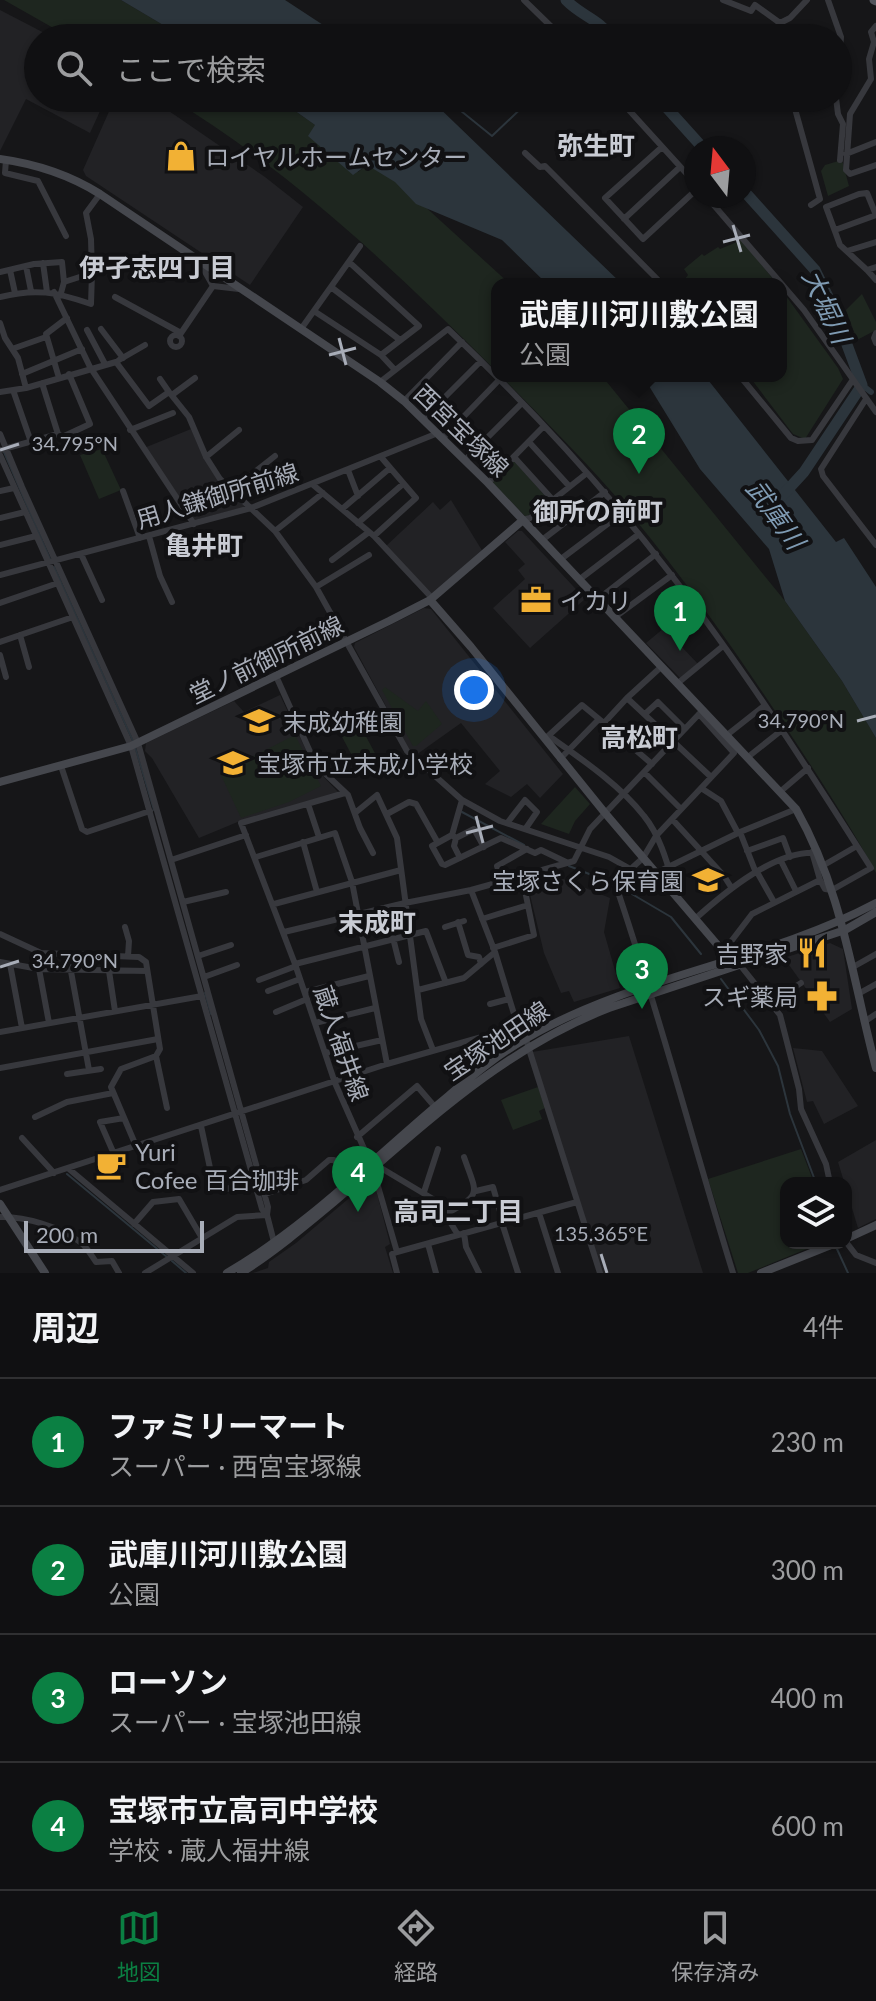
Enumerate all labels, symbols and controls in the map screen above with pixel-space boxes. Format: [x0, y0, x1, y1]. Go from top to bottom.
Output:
search box [24, 24, 852, 112]
icon: search [52, 46, 96, 90]
text: ここで検索 [116, 51, 266, 87]
district label: 弥生町 [557, 129, 635, 161]
north arrow [684, 136, 756, 208]
shop icon: ロイヤルホームセンター [164, 139, 198, 173]
place label: ロイヤルホームセンター [205, 142, 468, 171]
district label: 伊孑志四丁目 [79, 251, 235, 283]
water label: 大堀川 [796, 264, 859, 351]
popup [491, 278, 787, 382]
text: 武庫川河川敷公園 [519, 295, 759, 331]
text: 公園 [519, 338, 571, 370]
street label: 西宮宝塚線 [409, 378, 515, 482]
pin: 2 [613, 408, 665, 474]
text: 34.795°N [32, 431, 118, 455]
street label: 用人鎌御所前線 [132, 457, 302, 533]
water label: 武庫川 [740, 473, 814, 557]
district label: 御所の前町 [533, 495, 663, 527]
district label: 亀井町 [165, 529, 243, 561]
office icon: イカリ [519, 583, 553, 617]
pin: 1 [654, 585, 706, 651]
place label: イカリ [560, 586, 632, 615]
street label: 堂ノ前御所前線 [184, 609, 348, 709]
your location [454, 670, 494, 710]
school or university icon: 末成幼稚園 [242, 704, 276, 738]
place label: 末成幼稚園 [283, 707, 403, 736]
text: 34.790°N [758, 708, 844, 732]
district label: 高松町 [600, 721, 678, 753]
school or university icon: 宝塚市立末成小学校 [216, 746, 250, 780]
place label: 宝塚市立末成小学校 [257, 749, 473, 778]
school or university icon: 宝塚さくら保育園 [691, 863, 725, 897]
place label: 宝塚さくら保育園 [492, 866, 684, 895]
district label: 末成町 [338, 906, 416, 938]
restaurant icon: 吉野家 [795, 936, 829, 970]
place label: 吉野家 [716, 939, 788, 968]
pin: 3 [616, 943, 668, 1009]
text: 34.790°N [32, 948, 118, 972]
pharmacy icon: スギ薬局 [805, 979, 839, 1013]
street label: 蔵人福井線 [309, 982, 375, 1104]
place label: スギ薬局 [702, 982, 798, 1011]
street label: 宝塚池田線 [438, 994, 554, 1086]
place label: Yuri Cofee 百合珈琲 [135, 1137, 300, 1194]
pin: 4 [332, 1146, 384, 1212]
cafe icon: Yuri Cofee 百合珈琲 [94, 1148, 128, 1182]
map controls [780, 1177, 852, 1249]
button: layers [780, 1177, 852, 1249]
district label: 高司二丁目 [393, 1195, 523, 1227]
scale bar [24, 1217, 204, 1253]
text: 200 m [36, 1221, 98, 1248]
text: 135.365°E [554, 1221, 648, 1245]
text: 周辺 [32, 1306, 100, 1347]
text: 4件 [803, 1311, 844, 1343]
text: ファミリーマート [108, 1407, 348, 1443]
text: 1 [50, 1426, 66, 1458]
text: 230 m [771, 1426, 844, 1458]
text: スーパー · 西宮宝塚線 [108, 1450, 362, 1482]
text: 武庫川河川敷公園 [108, 1535, 348, 1571]
text: 2 [50, 1554, 66, 1586]
text: 300 m [771, 1554, 844, 1586]
text: 公園 [108, 1578, 160, 1610]
text: ローソン [108, 1663, 228, 1699]
text: 3 [50, 1682, 66, 1714]
text: 400 m [771, 1682, 844, 1714]
text: スーパー · 宝塚池田線 [108, 1706, 362, 1738]
text: 宝塚市立高司中学校 [108, 1791, 378, 1827]
text: 4 [50, 1810, 66, 1842]
text: 600 m [771, 1810, 844, 1842]
text: 学校 · 蔵人福井線 [108, 1834, 310, 1866]
tab: 地図 [117, 1906, 161, 1986]
tab: 経路 [394, 1906, 438, 1986]
tab: 保存済み [671, 1906, 759, 1986]

